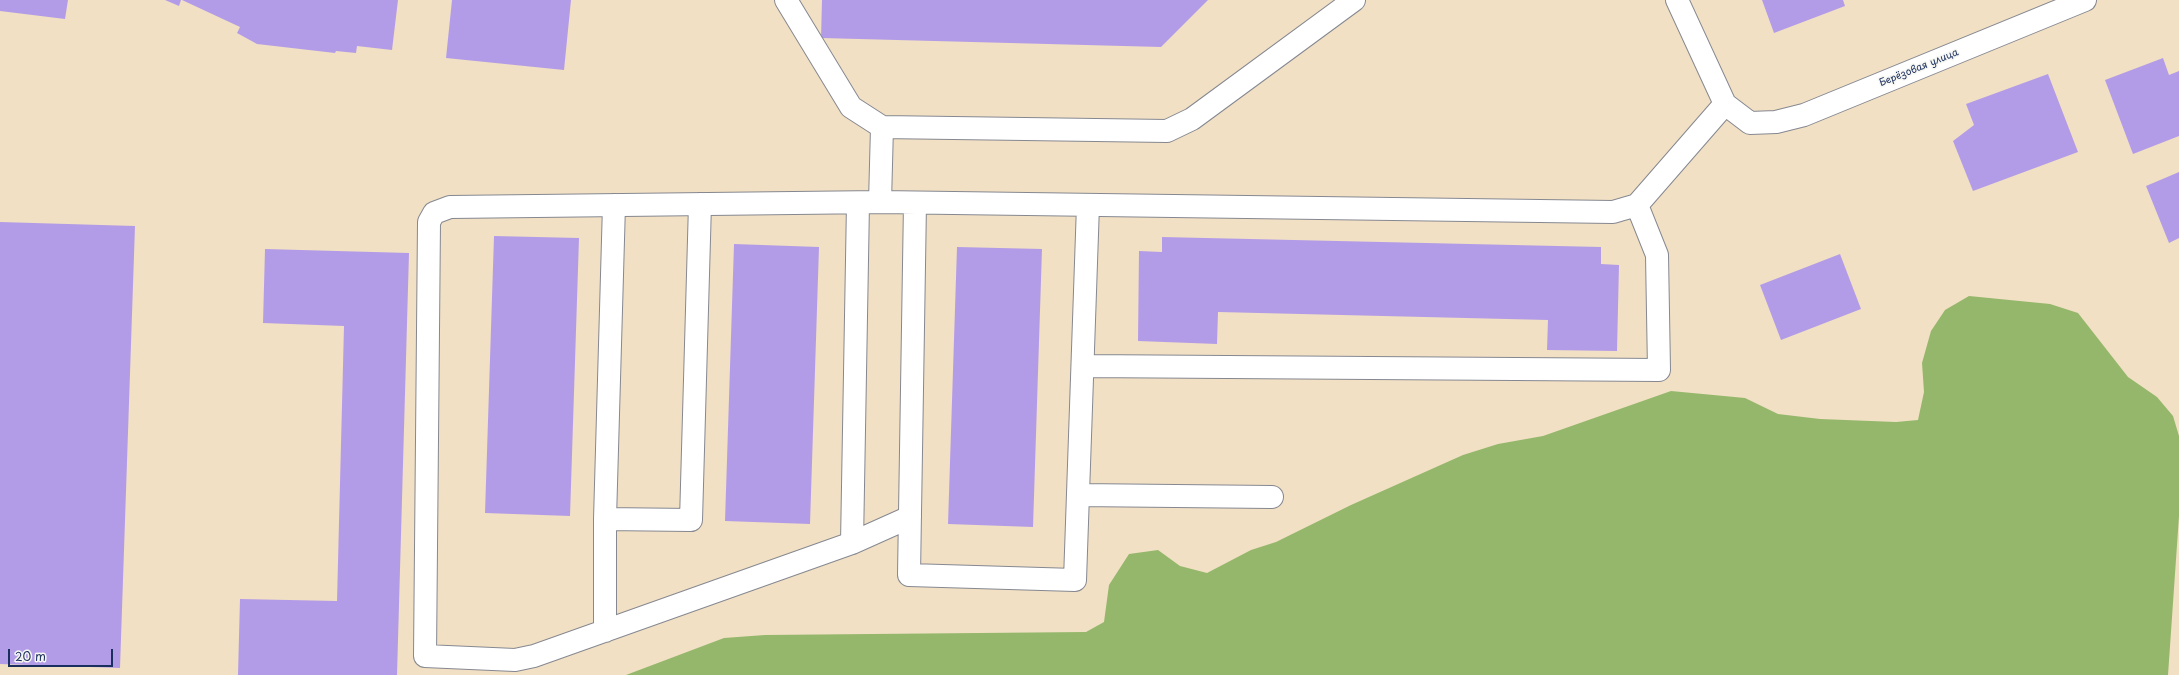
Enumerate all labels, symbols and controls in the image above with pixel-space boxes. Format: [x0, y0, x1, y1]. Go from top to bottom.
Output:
street label: Берёзовая улица [1878, 47, 1960, 89]
scale bar [10, 641, 115, 667]
text: 20 m [15, 647, 46, 665]

